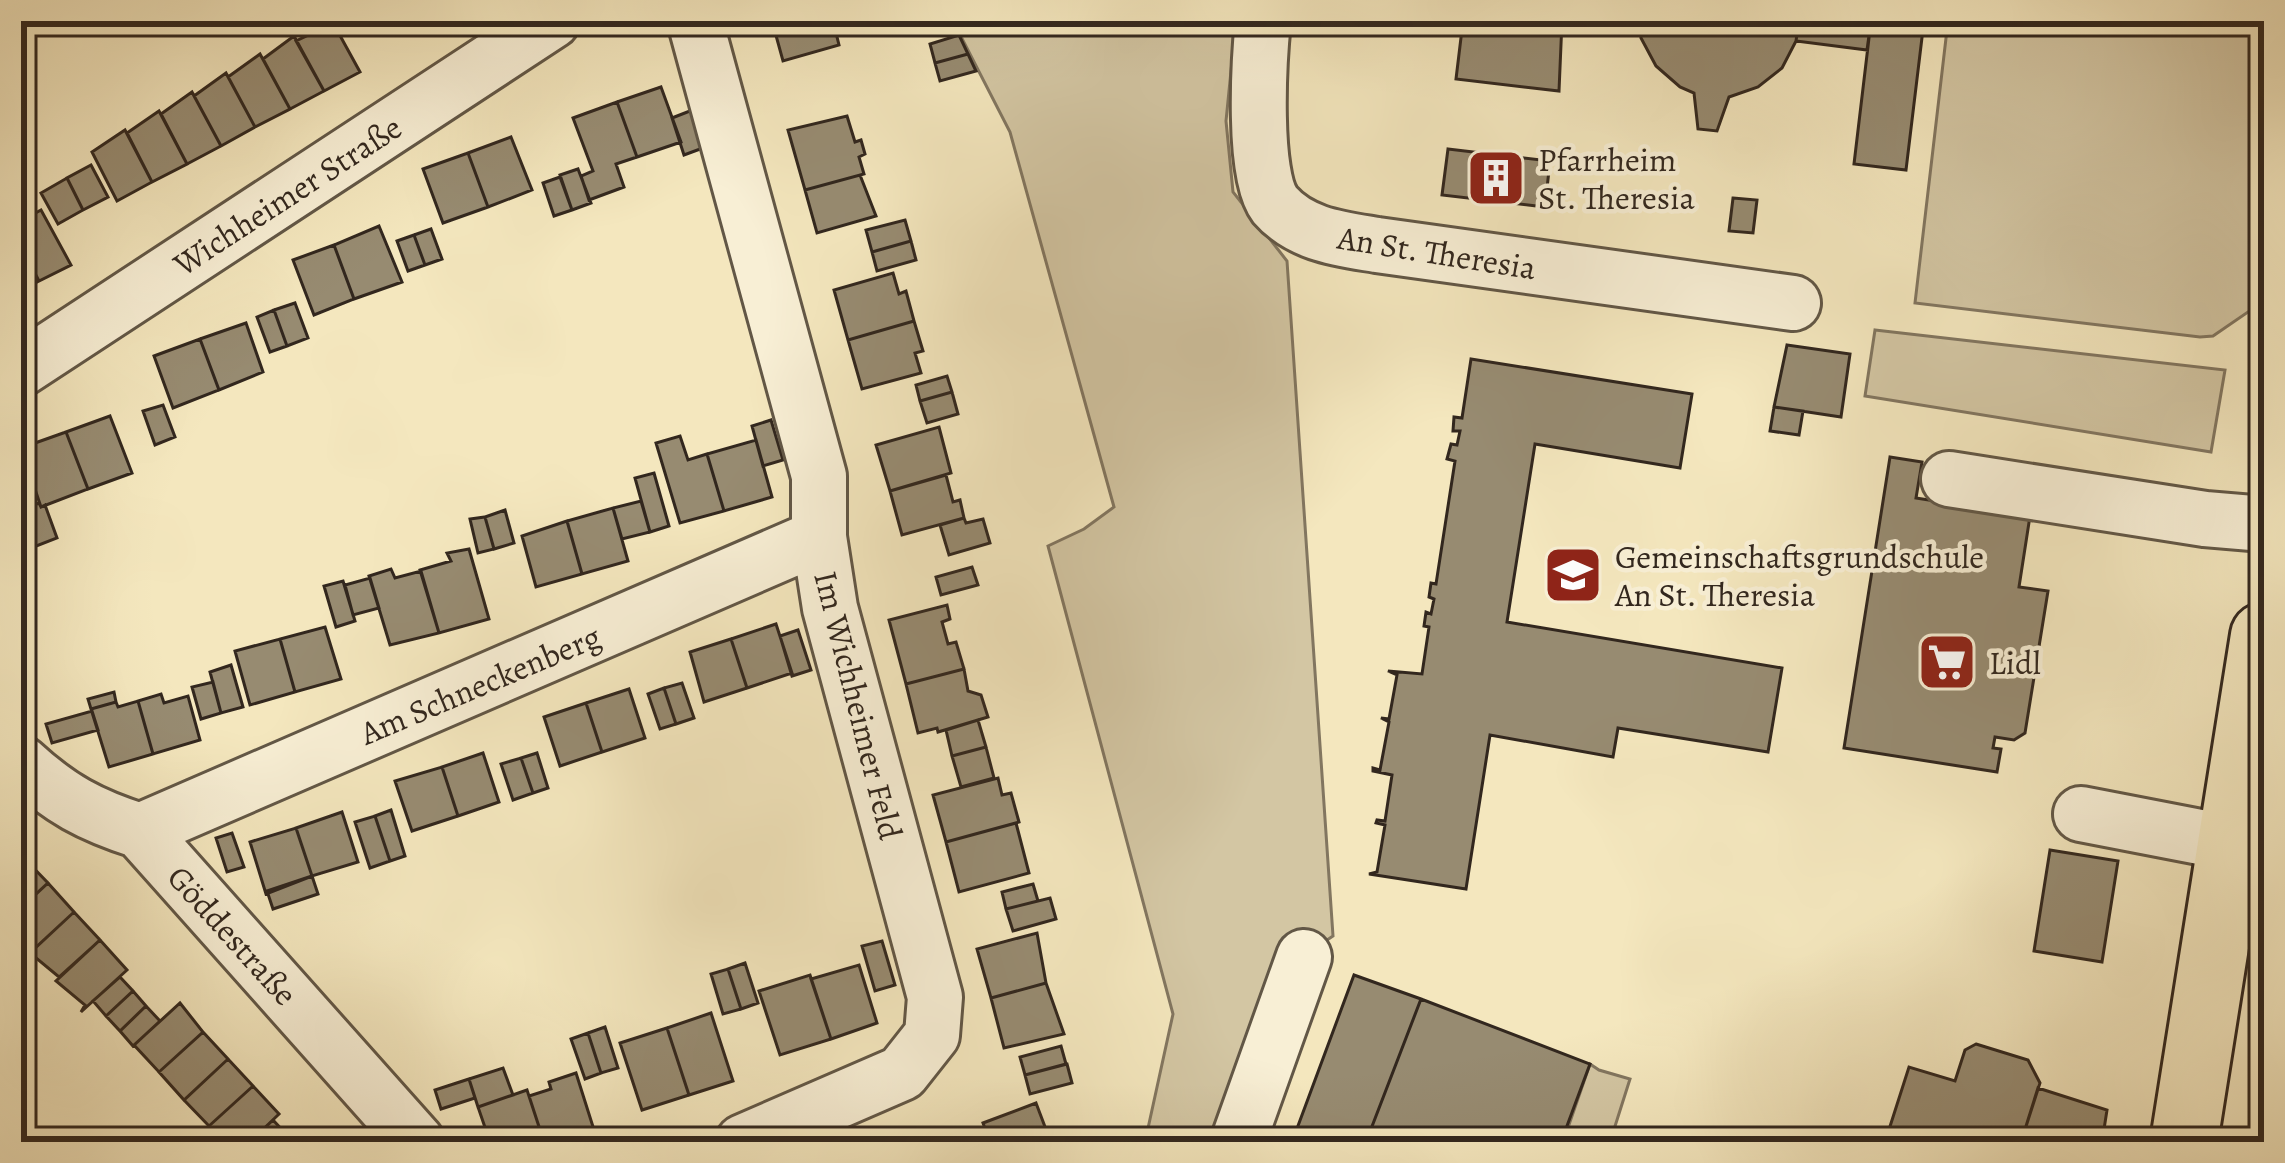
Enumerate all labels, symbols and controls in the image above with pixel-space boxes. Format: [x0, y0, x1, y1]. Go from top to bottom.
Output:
street label: Wichheimer Straße [164, 105, 410, 287]
place label: Pfarrheim St. Theresia [1538, 137, 1695, 220]
building icon: Pfarrheim St. Theresia [1465, 147, 1527, 209]
street label: An St. Theresia [1334, 214, 1540, 290]
place label: Gemeinschaftsgrundschule An St. Theresia [1614, 534, 1984, 617]
school or university icon: Gemeinschaftsgrundschule An St. Theresia [1542, 544, 1604, 606]
street label: Im Wichheimer Feld [803, 566, 914, 844]
street label: Am Schneckenberg [352, 613, 608, 756]
supermarket icon: Lidl [1916, 631, 1978, 693]
place label: Lidl [1989, 640, 2041, 685]
street label: Göddestraße [158, 856, 308, 1015]

